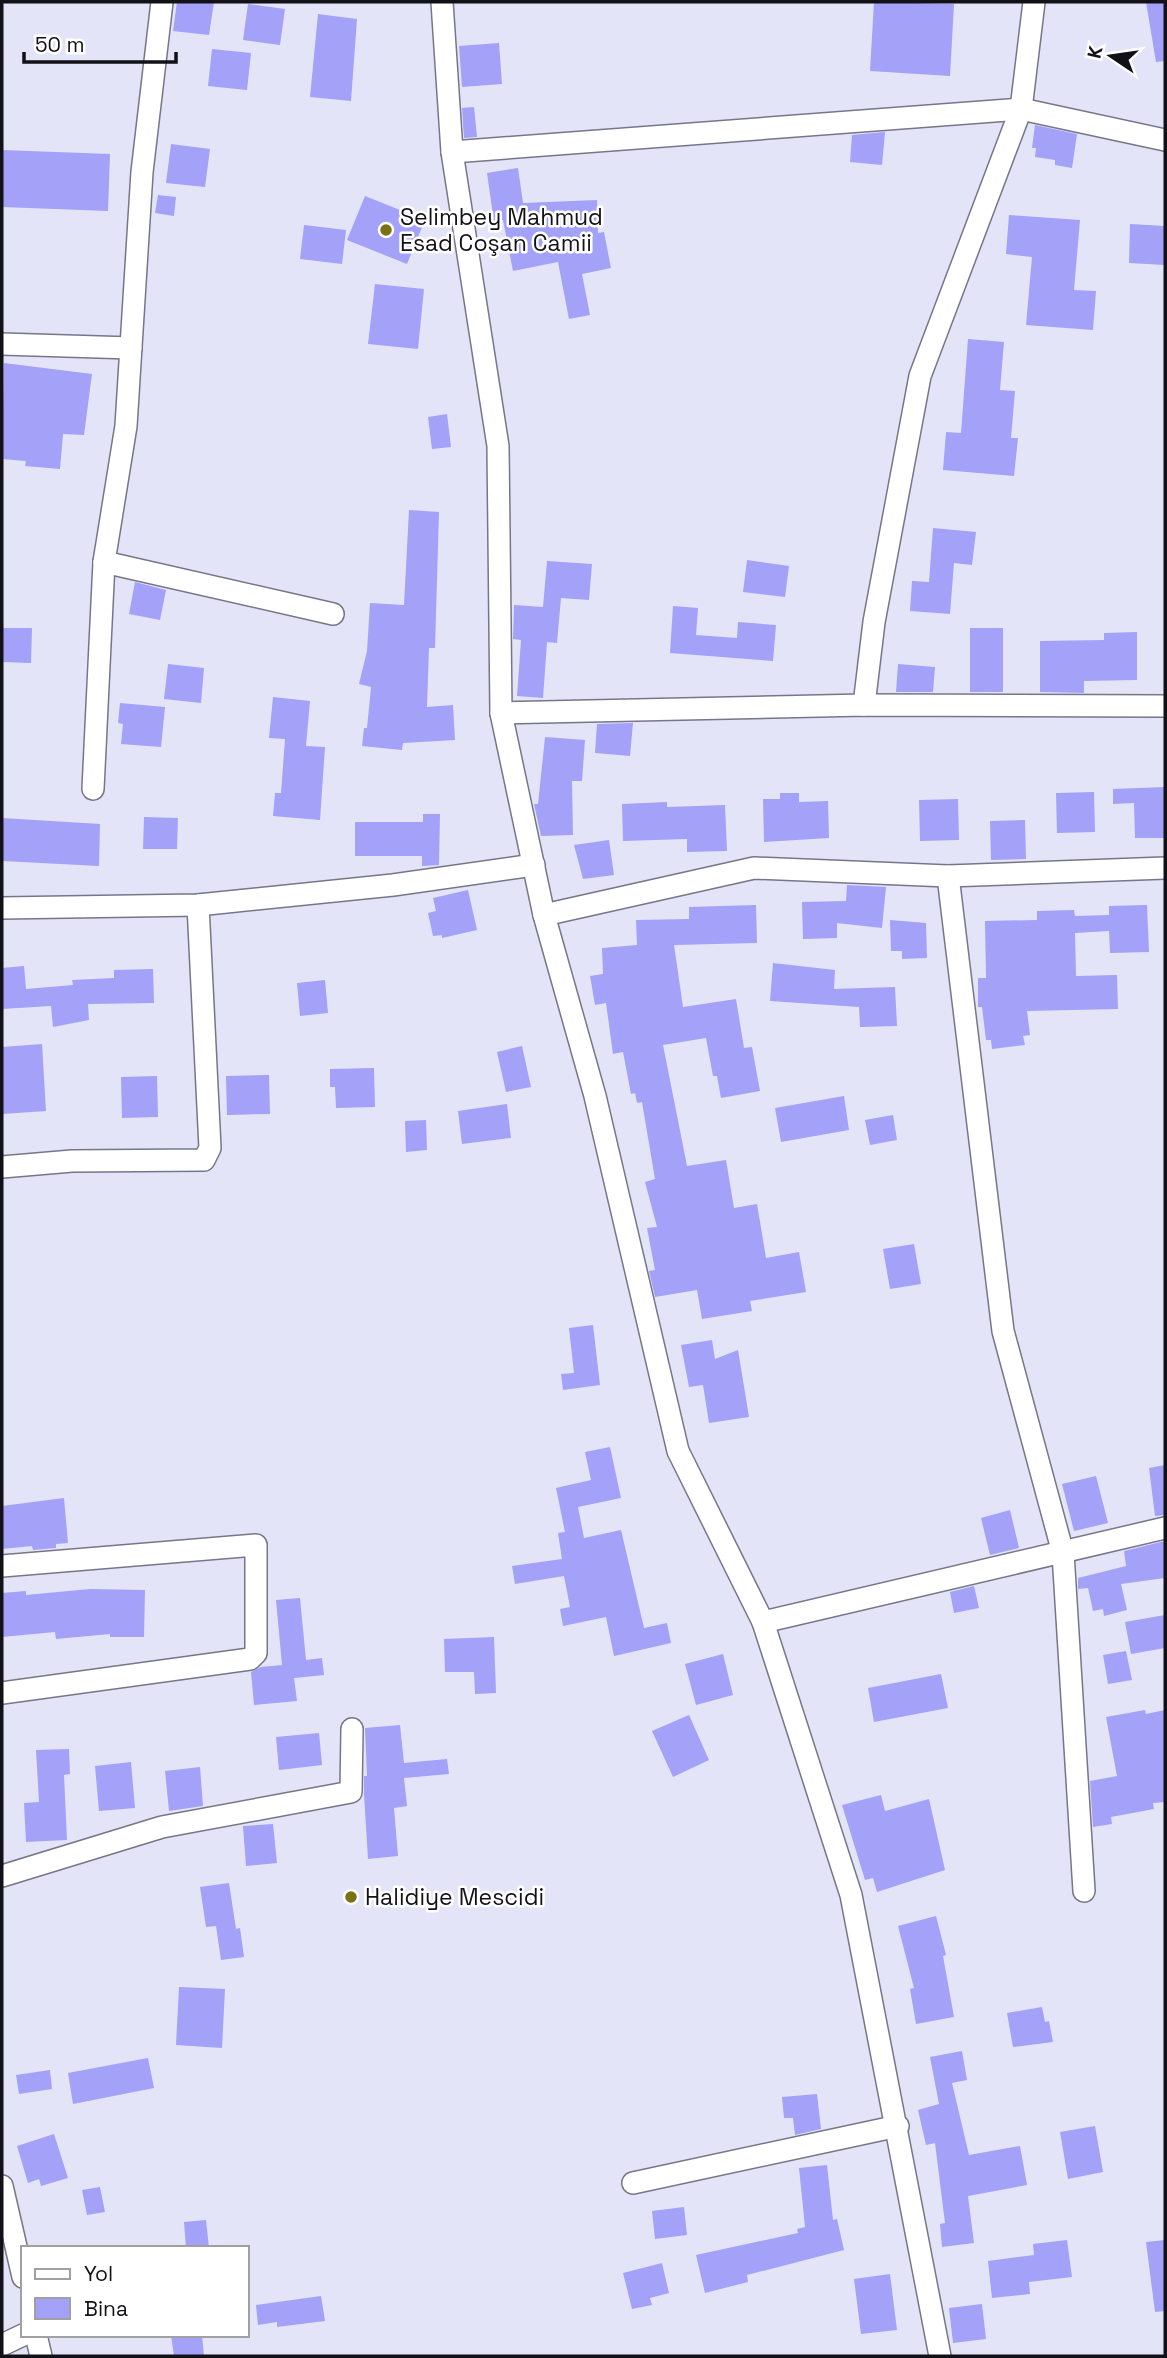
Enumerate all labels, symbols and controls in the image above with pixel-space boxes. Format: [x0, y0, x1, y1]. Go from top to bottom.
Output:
scale bar [24, 21, 177, 65]
north arrow [1076, 21, 1146, 91]
text: 50 m [35, 31, 85, 58]
text: K [1081, 44, 1108, 61]
place label: Selimbey Mahmud Esad Coşan Camii [400, 202, 603, 258]
marker: Selimbey Mahmud Esad Coşan Camii [378, 222, 394, 238]
place label: Halidiye Mescidi [365, 1882, 544, 1912]
marker: Halidiye Mescidi [343, 1889, 359, 1905]
legend [21, 2246, 248, 2337]
text: Yol [84, 2260, 113, 2287]
text: Bina [84, 2295, 128, 2322]

